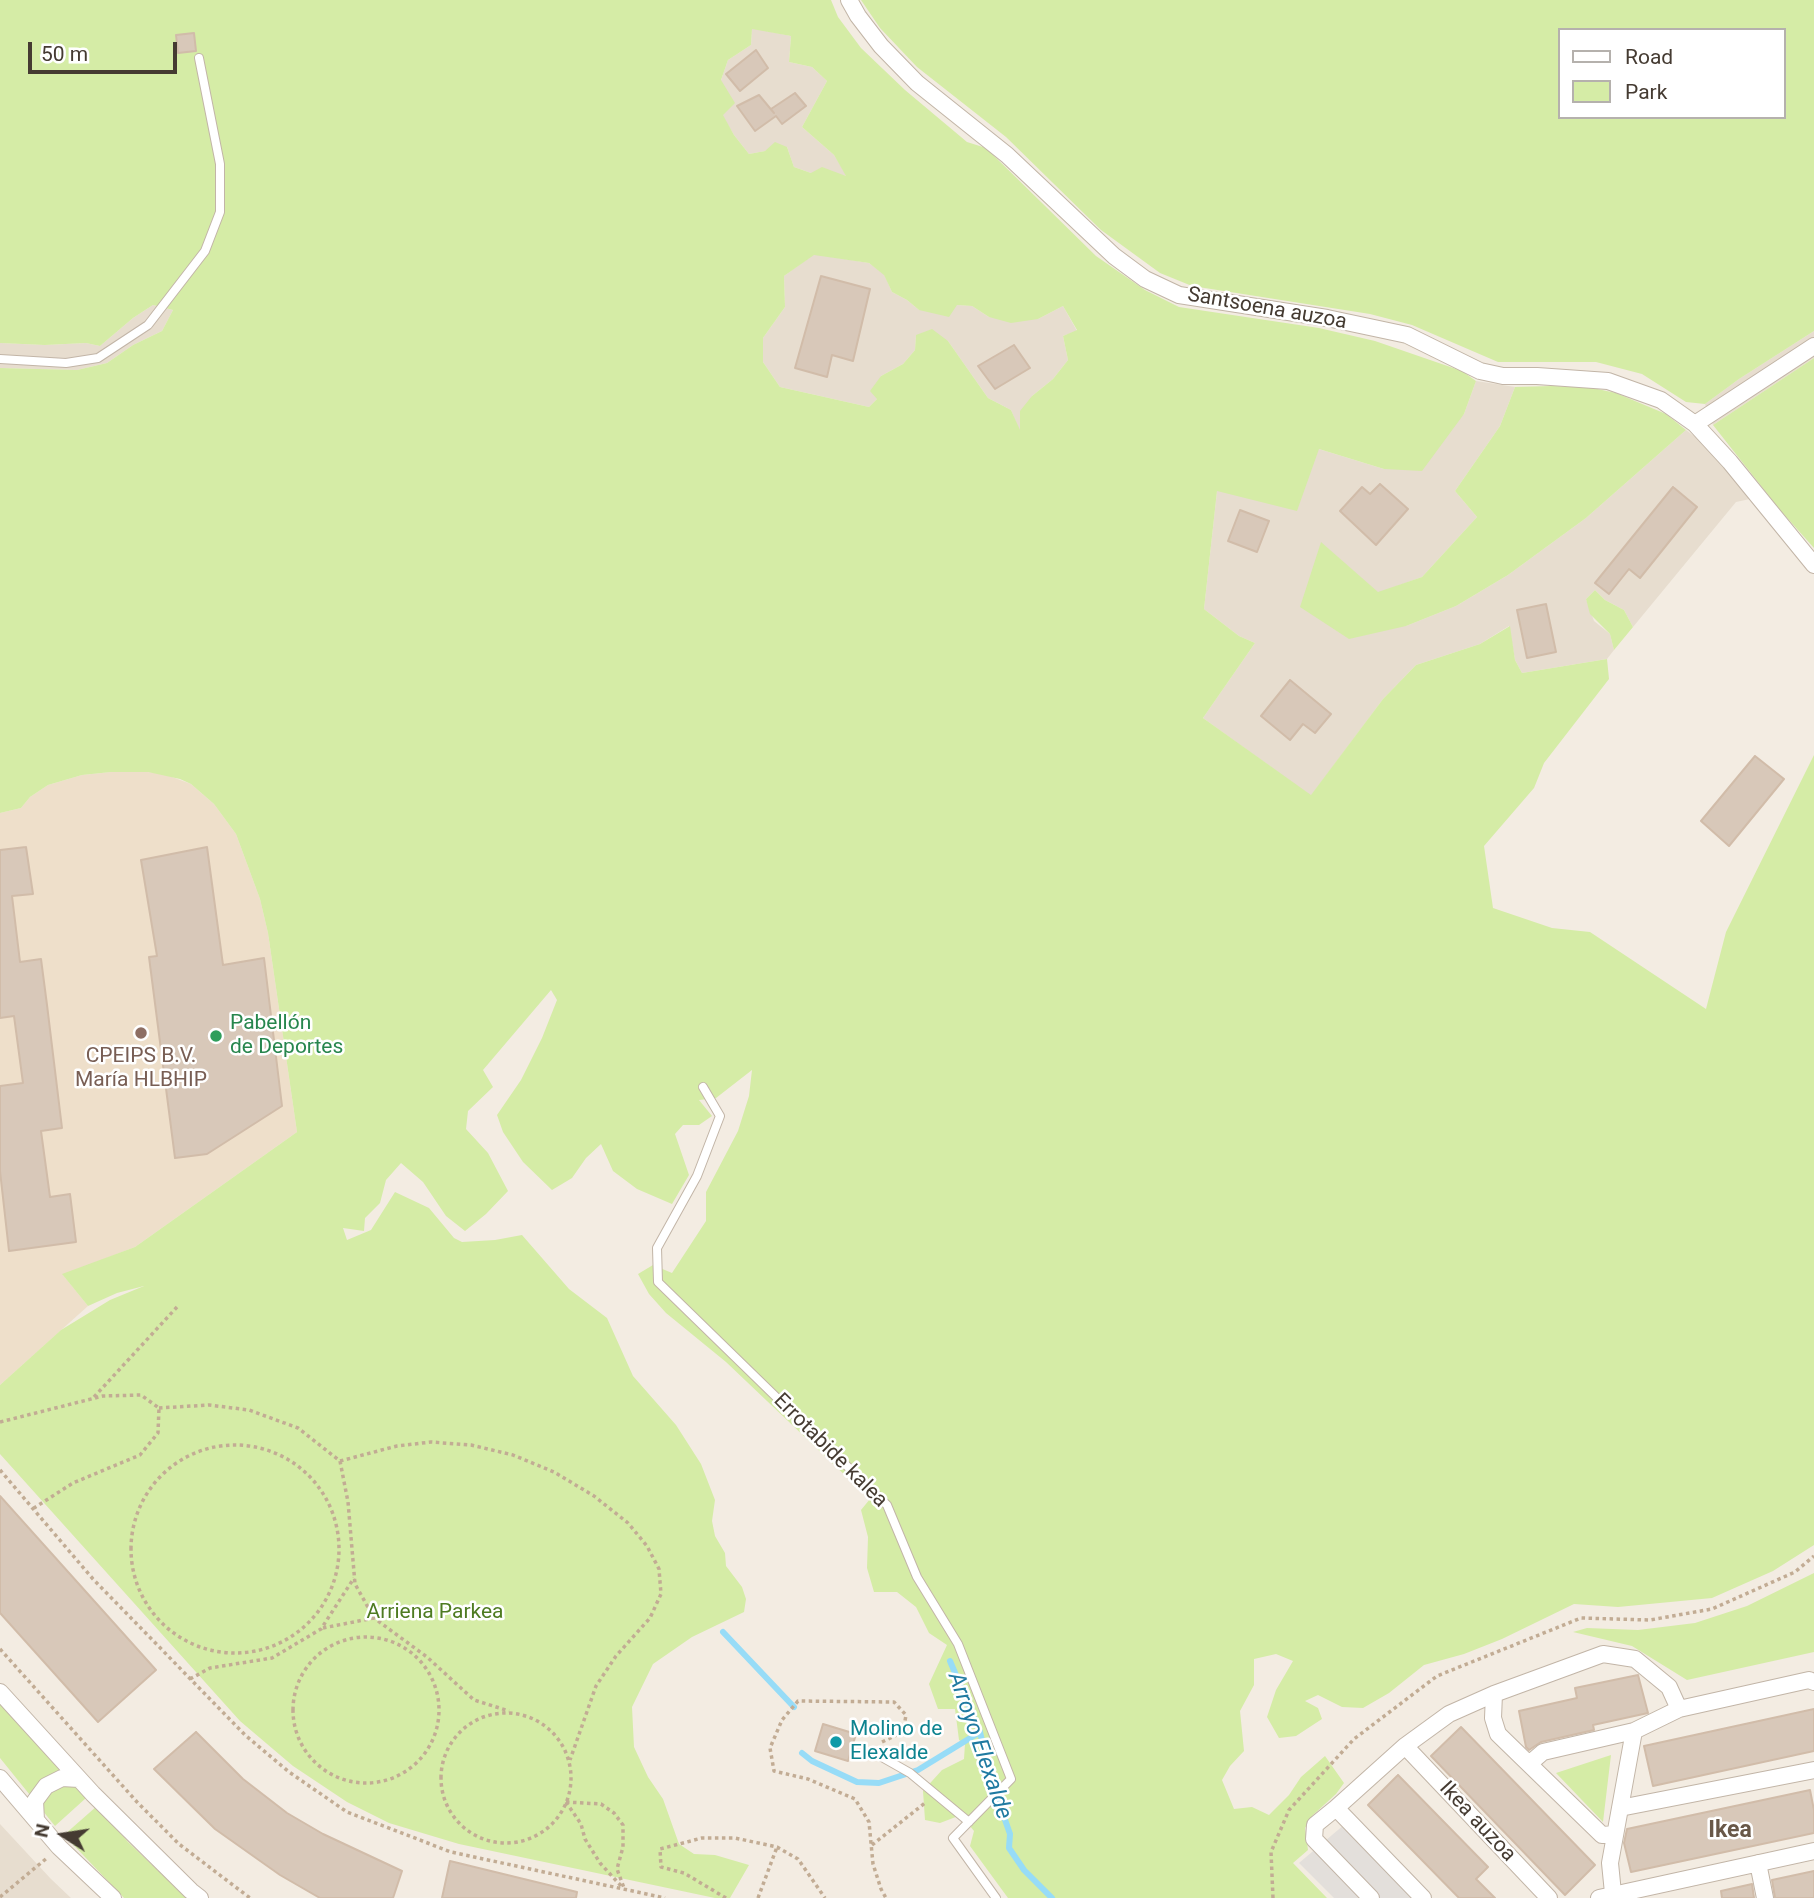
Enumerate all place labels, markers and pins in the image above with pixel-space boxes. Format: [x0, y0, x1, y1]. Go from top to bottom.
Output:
place label: Pabellón de Deportes [230, 1011, 343, 1061]
marker: CPEIPS B.V. María HLBHIP [133, 1025, 149, 1041]
marker: Pabellón de Deportes [208, 1028, 224, 1044]
place label: CPEIPS B.V. María HLBHIP [75, 1044, 207, 1094]
place label: Molino de Elexalde [850, 1717, 942, 1767]
marker: Molino de Elexalde [828, 1734, 844, 1750]

